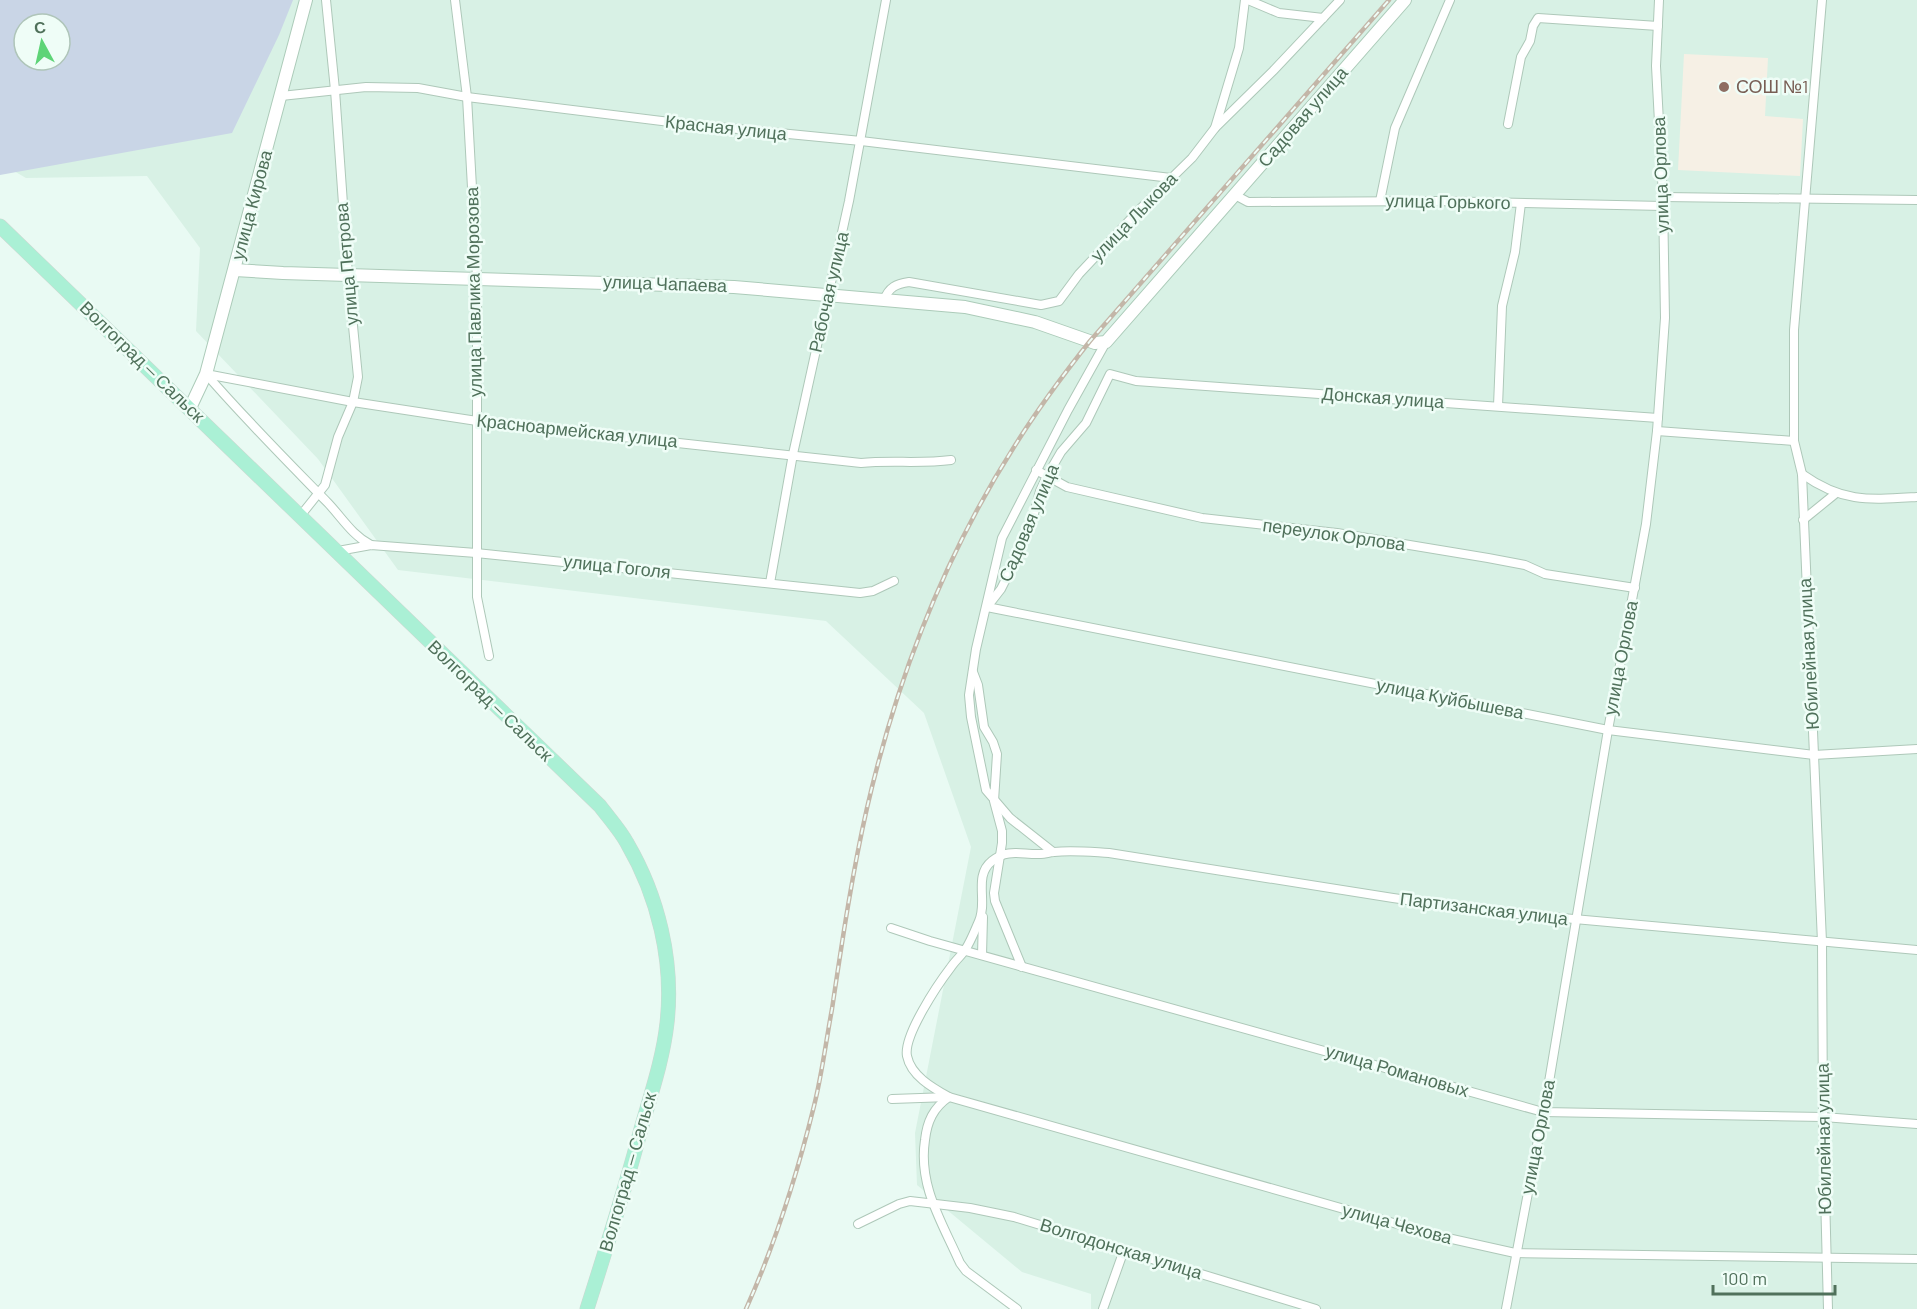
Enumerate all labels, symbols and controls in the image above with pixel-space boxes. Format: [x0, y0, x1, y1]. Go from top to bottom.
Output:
north arrow [12, 12, 72, 72]
text: С [33, 16, 47, 37]
street label: Садовая улица [1253, 61, 1352, 171]
place label: СОШ №1 [1736, 75, 1808, 97]
marker: СОШ №1 [1717, 80, 1731, 94]
street label: Красная улица [664, 110, 789, 144]
street label: улица Орлова [1647, 115, 1673, 234]
street label: улица Кирова [226, 146, 277, 262]
street label: улица Лыкова [1085, 166, 1182, 265]
street label: улица Павлика Морозова [460, 186, 486, 397]
street label: улица Горького [1385, 189, 1511, 213]
street label: улица Петрова [330, 201, 362, 326]
street label: Рабочая улица [803, 228, 853, 354]
street label: улица Чапаева [603, 270, 728, 296]
street label: Волгоград — Сальск [76, 296, 210, 427]
street label: Донская улица [1321, 382, 1446, 412]
street label: Красноармейская улица [475, 409, 680, 452]
street label: Садовая улица [993, 459, 1063, 585]
street label: переулок Орлова [1261, 513, 1408, 555]
street label: улица Гоголя [562, 549, 672, 583]
street label: Юбилейная улица [1793, 577, 1823, 730]
street label: улица Орлова [1598, 598, 1642, 717]
street label: Волгоград — Сальск [424, 635, 558, 766]
street label: улица Куйбышева [1375, 673, 1527, 723]
street label: Партизанская улица [1399, 887, 1570, 929]
street label: улица Романовых [1323, 1039, 1472, 1101]
street label: Юбилейная улица [1811, 1062, 1835, 1215]
street label: улица Орлова [1515, 1077, 1559, 1196]
street label: Волгоград — Сальск [594, 1089, 660, 1254]
street label: улица Чехова [1340, 1198, 1456, 1249]
street label: Волгодонская улица [1038, 1213, 1206, 1283]
scale bar [1713, 1258, 1834, 1296]
text: 100 m [1722, 1267, 1767, 1289]

